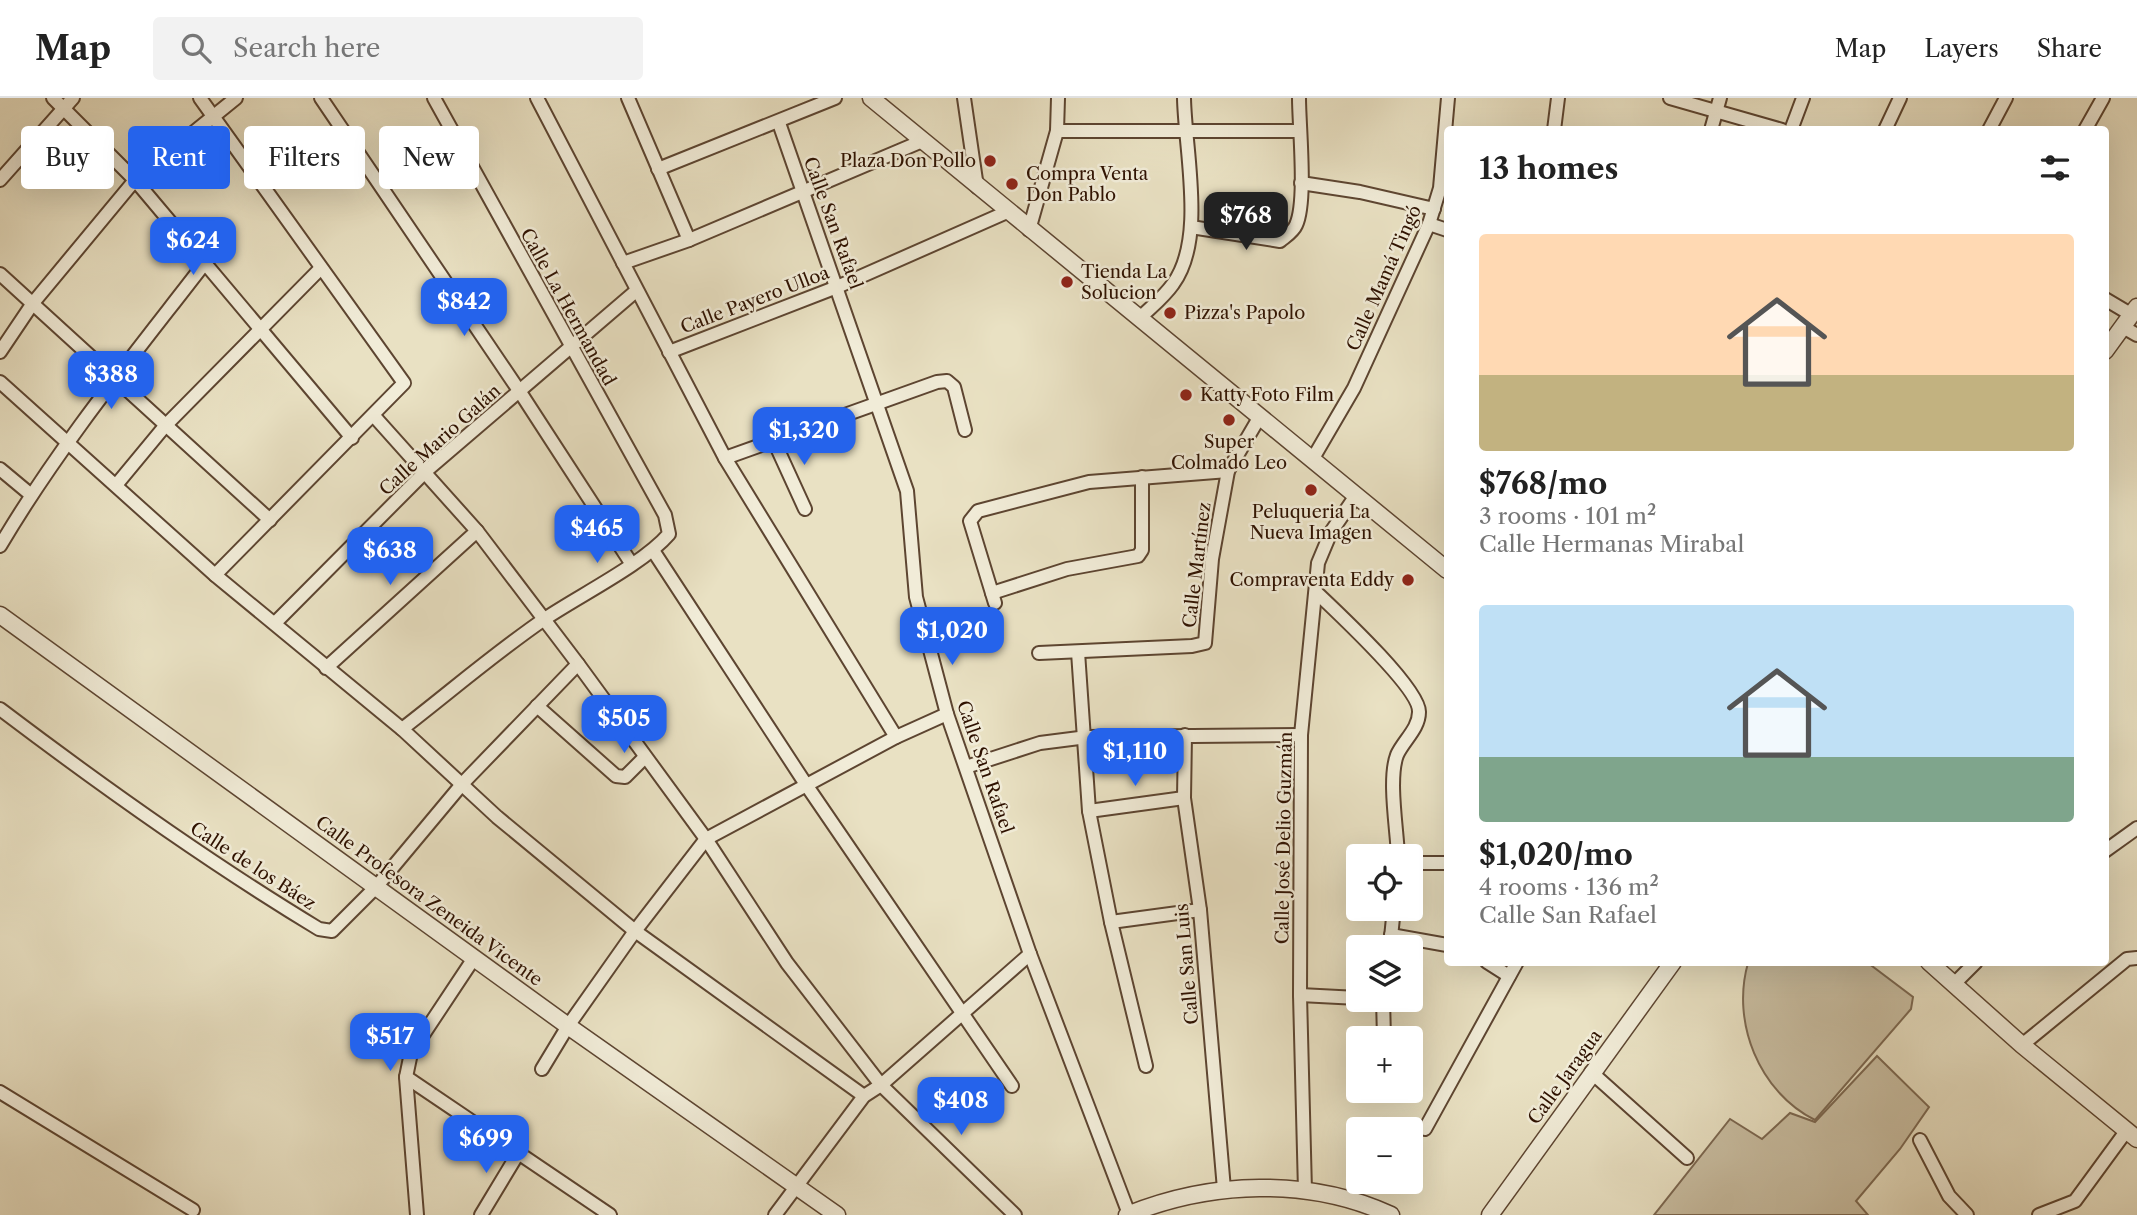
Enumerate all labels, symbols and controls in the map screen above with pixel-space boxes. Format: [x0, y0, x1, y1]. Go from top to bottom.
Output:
search box [153, 17, 643, 80]
text: Map [35, 28, 111, 69]
icon: search [177, 29, 215, 67]
text: Search here [233, 32, 380, 64]
text: Map [1835, 34, 1886, 63]
text: Layers [1924, 34, 1999, 63]
text: Share [2037, 34, 2102, 63]
chip: Buy [21, 126, 114, 189]
chip: Rent [128, 126, 230, 189]
chip: Filters [244, 126, 365, 189]
chip: New [379, 126, 479, 189]
icon: filters [2036, 149, 2074, 187]
place label: Plaza Don Pollo [840, 150, 976, 172]
text: 13 homes [1479, 150, 1618, 187]
marker: Plaza Don Pollo [982, 153, 998, 169]
street label: Calle San Rafael [799, 154, 867, 292]
place label: Compra Venta Don Pablo [1026, 163, 1149, 206]
marker: Compra Venta Don Pablo [1004, 176, 1020, 192]
pin: $768 [1205, 192, 1287, 252]
text: $768 [1220, 201, 1272, 229]
street label: Calle Mamá Tingó [1342, 202, 1426, 354]
pin: $624 [152, 218, 234, 277]
street label: Calle La Hermandad [516, 225, 620, 390]
text: $624 [166, 226, 220, 254]
street label: Calle Payero Ulloa [678, 261, 833, 338]
place label: Tienda La Solucion [1081, 261, 1168, 304]
marker: Tienda La Solucion [1059, 274, 1075, 290]
pin: $842 [423, 278, 505, 338]
icon: home [1714, 279, 1840, 405]
text: $842 [437, 287, 491, 315]
place label: Pizza's Papolo [1184, 302, 1305, 324]
marker: Pizza's Papolo [1162, 305, 1178, 321]
pin: $388 [70, 352, 152, 411]
text: $388 [84, 360, 138, 388]
street label: Calle Mario Galán [375, 380, 505, 500]
place label: Katty Foto Film [1200, 384, 1334, 406]
marker: Katty Foto Film [1178, 387, 1194, 403]
pin: $1,320 [747, 408, 861, 467]
marker: Super Colmado Leo [1221, 412, 1237, 428]
text: $1,320 [769, 416, 839, 444]
place label: Super Colmado Leo [1171, 431, 1287, 474]
text: $768/mo [1479, 465, 1607, 502]
marker: Peluqueria La Nueva Imagen [1303, 482, 1319, 498]
street label: Calle Martínez [1178, 501, 1216, 629]
place label: Peluqueria La Nueva Imagen [1250, 501, 1372, 544]
text: 3 rooms · 101 m² [1479, 502, 1656, 530]
pin: $465 [556, 505, 638, 565]
text: $465 [571, 514, 623, 542]
pin: $638 [349, 528, 431, 587]
text: Calle Hermanas Mirabal [1479, 530, 1744, 558]
text: $638 [363, 536, 417, 564]
place label: Compraventa Eddy [1229, 569, 1395, 591]
marker: Compraventa Eddy [1400, 572, 1416, 588]
pin: $1,020 [895, 608, 1009, 667]
text: $1,020 [916, 616, 988, 644]
icon: home [1714, 650, 1840, 776]
pin: $505 [583, 696, 665, 755]
street label: Calle San Rafael [952, 698, 1018, 836]
text: $505 [598, 704, 650, 732]
pin: $1,110 [1078, 728, 1192, 788]
street label: Calle José Delio Guzmán [1271, 732, 1297, 944]
text: $1,110 [1103, 737, 1167, 765]
street label: Calle Profesora Zeneida Vicente [311, 811, 547, 991]
street label: Calle de los Báez [186, 817, 320, 915]
text: $1,020/mo [1479, 836, 1633, 873]
map controls [1346, 844, 1423, 1194]
button: locate [1346, 844, 1423, 921]
text: 4 rooms · 136 m² [1479, 873, 1659, 901]
text: Calle San Rafael [1479, 901, 1657, 929]
street label: Calle San Luis [1171, 903, 1203, 1025]
button: layers [1346, 935, 1423, 1012]
pin: $517 [349, 1014, 431, 1073]
text: $517 [366, 1022, 414, 1050]
street label: Calle Jaragua [1523, 1025, 1607, 1129]
button: + [1346, 1026, 1423, 1103]
pin: $408 [920, 1077, 1002, 1137]
text: $408 [933, 1086, 989, 1114]
pin: $699 [445, 1116, 527, 1175]
button: − [1346, 1117, 1423, 1194]
text: $699 [459, 1124, 513, 1152]

